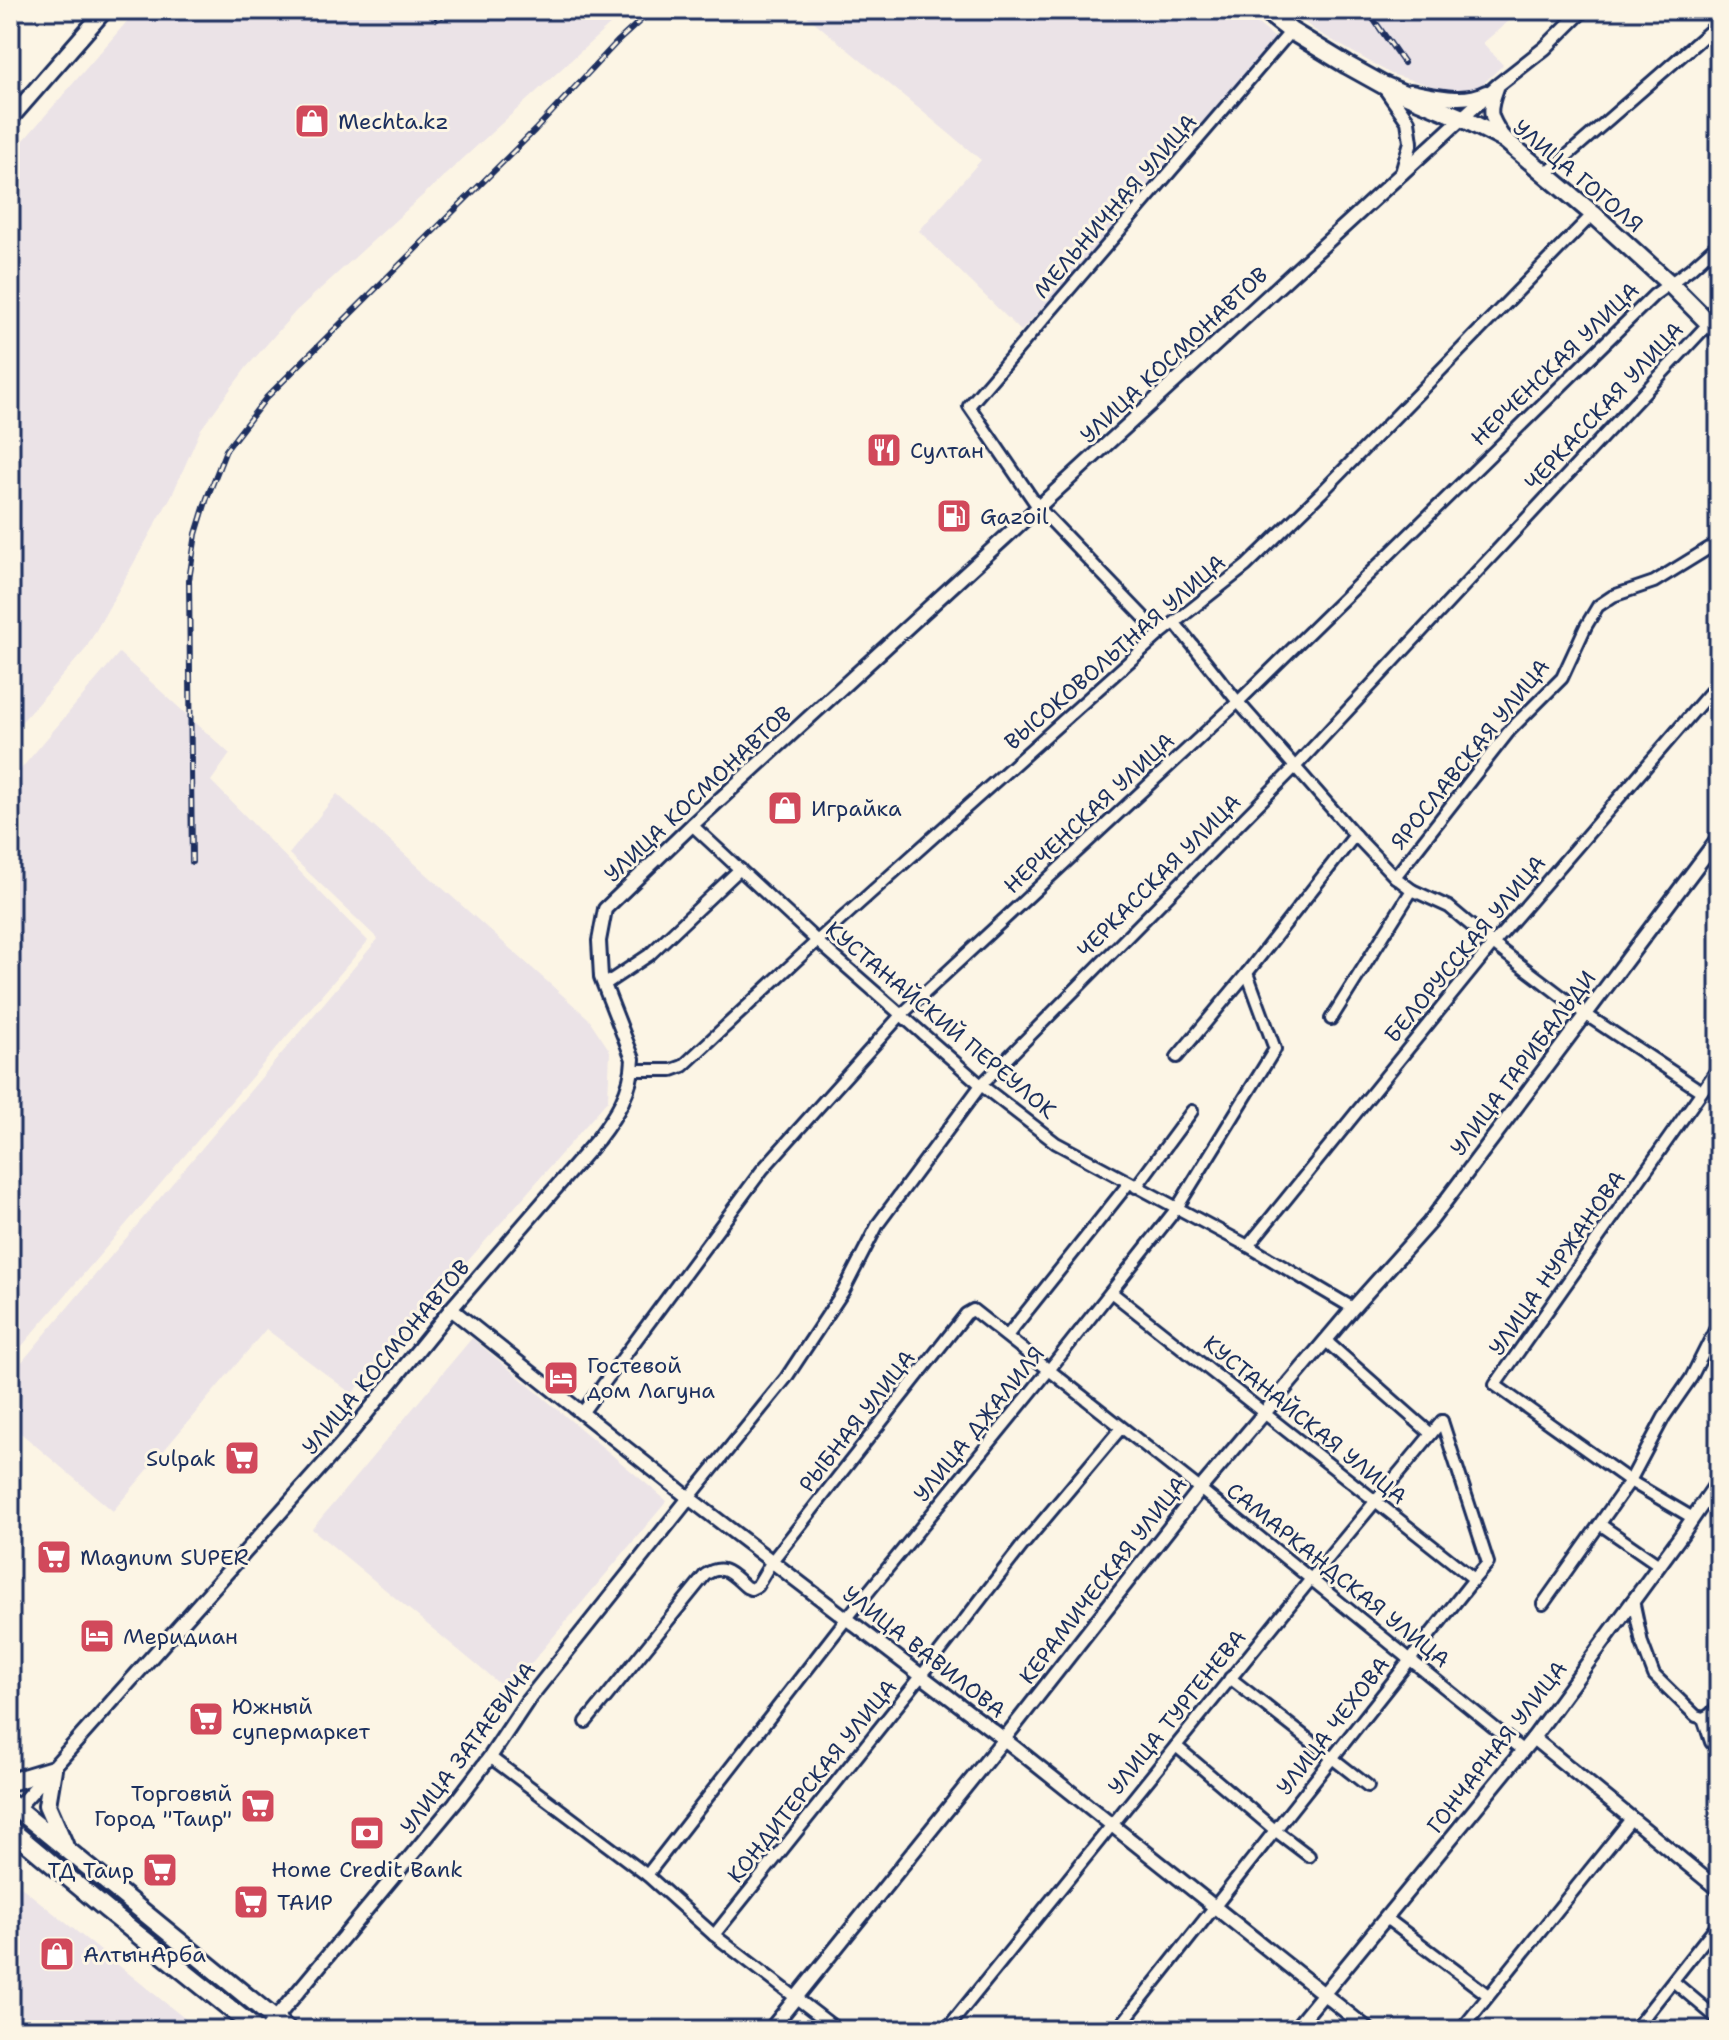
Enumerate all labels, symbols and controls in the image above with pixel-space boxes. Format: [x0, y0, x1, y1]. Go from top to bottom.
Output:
shop icon: Mechta.kz [293, 102, 331, 140]
place label: Mechta.kz [338, 107, 449, 136]
street label: МЕЛЬНИЧНАЯ УЛИЦА [1027, 108, 1203, 304]
street label: УЛИЦА ГОГОЛЯ [1507, 113, 1649, 239]
street label: УЛИЦА КОСМОНАВТОВ [1074, 260, 1274, 450]
street label: НЕРЧЕНСКАЯ УЛИЦА [1465, 276, 1645, 452]
street label: ЧЕРКАССКАЯ УЛИЦА [1518, 315, 1690, 497]
restaurant icon: Султан [865, 431, 903, 469]
place label: Султан [910, 436, 984, 465]
fuel station icon: Gazoil [935, 497, 973, 535]
place label: Gazoil [980, 502, 1049, 531]
street label: ВЫСОКОВОЛЬТНАЯ УЛИЦА [998, 548, 1232, 756]
street label: ЯРОСЛАВСКАЯ УЛИЦА [1384, 653, 1556, 855]
street label: УЛИЦА КОСМОНАВТОВ [598, 699, 798, 889]
street label: НЕРЧЕНСКАЯ УЛИЦА [997, 726, 1181, 900]
street label: ЧЕРКАССКАЯ УЛИЦА [1071, 788, 1247, 964]
shop icon: Играйка [766, 789, 804, 827]
place label: Играйка [811, 794, 902, 823]
street label: БЕЛОРУССКАЯ УЛИЦА [1378, 849, 1552, 1049]
street label: КУСТАНАЙСКИЙ ПЕРЕУЛОК [820, 915, 1062, 1125]
street label: УЛИЦА ГАРИБАЛЬДИ [1444, 964, 1602, 1162]
street label: УЛИЦА НУРЖАНОВА [1482, 1165, 1632, 1361]
street label: УЛИЦА КОСМОНАВТОВ [296, 1253, 476, 1461]
street label: КУСТАНАЙСКАЯ УЛИЦА [1197, 1329, 1413, 1511]
street label: УЛИЦА ДЖАЛИЛЯ [907, 1340, 1051, 1508]
street label: РЫБНАЯ УЛИЦА [792, 1344, 922, 1498]
place label: Гостевой дом Лагуна [587, 1351, 715, 1405]
hotel icon: Гостевой дом Лагуна [542, 1359, 580, 1397]
supermarket icon: Sulpak [223, 1439, 261, 1477]
place label: Sulpak [146, 1444, 216, 1473]
street label: КЕРАМИЧЕСКАЯ УЛИЦА [1013, 1470, 1193, 1690]
street label: САМАРКАНДСКАЯ УЛИЦА [1220, 1476, 1456, 1674]
supermarket icon: Magnum SUPER [35, 1538, 73, 1576]
place label: Magnum SUPER [80, 1543, 249, 1572]
street label: УЛИЦА ВАВИЛОВА [837, 1579, 1011, 1725]
hotel icon: Меридиан [78, 1617, 116, 1655]
place label: Меридиан [123, 1622, 238, 1651]
street label: УЛИЦА ТУРГЕНЕВА [1101, 1623, 1253, 1801]
street label: УЛИЦА ЧЕХОВА [1270, 1651, 1396, 1801]
street label: ГОНЧАРНАЯ УЛИЦА [1421, 1655, 1573, 1839]
street label: УЛИЦА ЗАТАЕВИЧА [394, 1656, 542, 1840]
street label: КОНДИТЕРСКАЯ УЛИЦА [721, 1673, 903, 1889]
place label: Южный супермаркет [232, 1692, 371, 1746]
supermarket icon: Южный супермаркет [187, 1700, 225, 1738]
place label: Торговый Город "Таир" [94, 1779, 232, 1833]
supermarket icon: Торговый Город "Таир" [239, 1787, 277, 1825]
bank icon: Home Credit Bank [348, 1814, 386, 1852]
supermarket icon: ТД Таир [141, 1851, 179, 1889]
place label: Home Credit Bank [271, 1855, 463, 1884]
place label: ТД Таир [47, 1856, 134, 1885]
supermarket icon: ТАИР [232, 1883, 270, 1921]
place label: ТАИР [277, 1888, 333, 1917]
shop icon: АлтынАрба [38, 1935, 76, 1973]
place label: АлтынАрба [83, 1940, 206, 1969]

